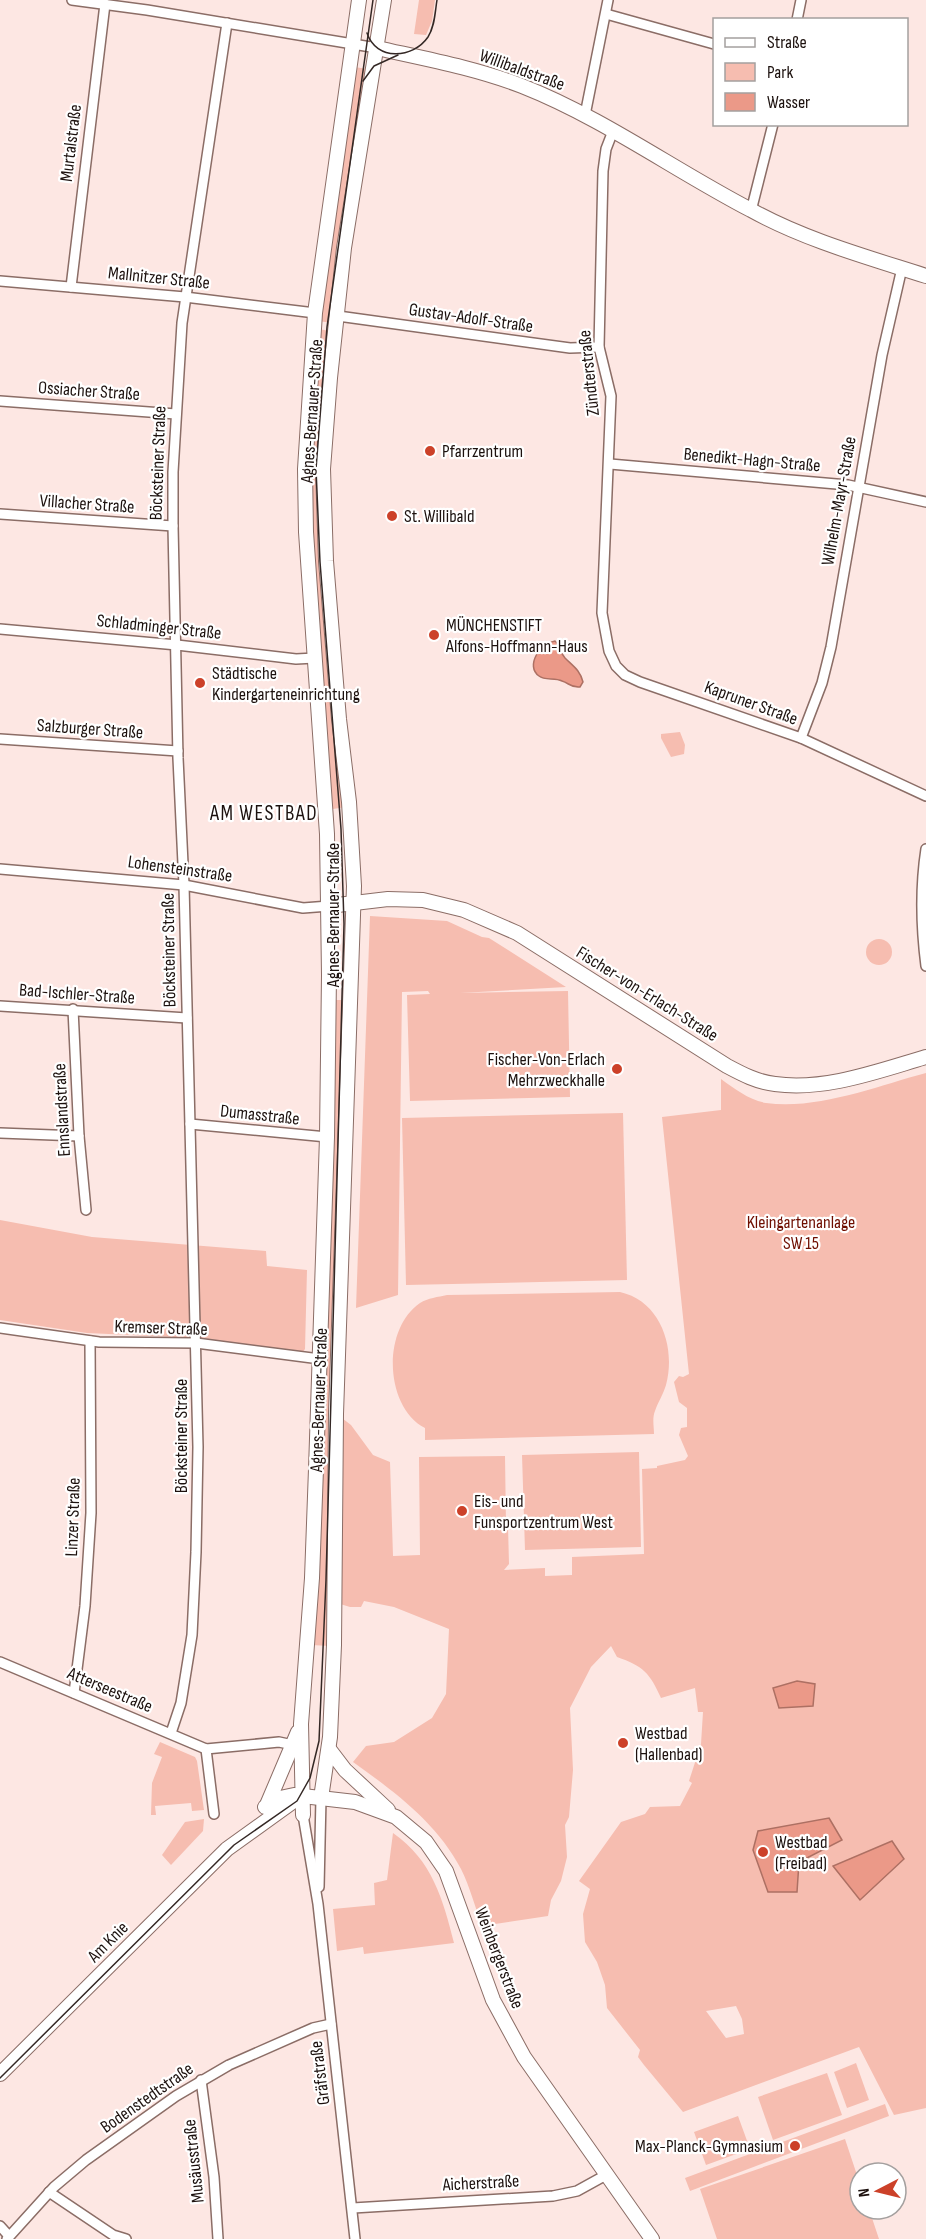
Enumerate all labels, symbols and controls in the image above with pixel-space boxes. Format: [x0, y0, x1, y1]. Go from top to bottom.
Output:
legend [713, 18, 908, 126]
text: Straße [767, 32, 807, 53]
street label: Willibaldstraße [476, 45, 568, 95]
text: Park [767, 62, 793, 83]
text: Wasser [767, 92, 810, 113]
street label: Murtalstraße [56, 103, 86, 183]
street label: Mallnitzer Straße [107, 262, 211, 294]
street label: Gustav-Adolf-Straße [407, 299, 535, 337]
street label: Zündterstraße [574, 329, 604, 417]
street label: Agnes-Bernauer-Straße [296, 338, 328, 485]
street label: Ossiacher Straße [37, 377, 141, 405]
street label: Böcksteiner Straße [146, 405, 170, 521]
street label: Wilhelm-Mayr-Straße [817, 435, 861, 567]
place label: Pfarrzentrum [442, 441, 523, 462]
marker: Pfarrzentrum [423, 444, 437, 458]
street label: Benedikt-Hagn-Straße [683, 444, 821, 476]
street label: Villacher Straße [39, 490, 135, 518]
place label: St. Willibald [404, 506, 474, 527]
marker: St. Willibald [385, 509, 399, 523]
street label: Schladminger Straße [96, 610, 222, 644]
place label: MÜNCHENSTIFT Alfons-Hoffmann-Haus [445, 615, 588, 657]
marker: MÜNCHENSTIFT Alfons-Hoffmann-Haus [427, 628, 441, 642]
place label: Städtische Kindergarteneinrichtung [212, 663, 360, 705]
marker: Städtische Kindergarteneinrichtung [193, 676, 207, 690]
street label: Kapruner Straße [701, 676, 801, 730]
street label: Salzburger Straße [36, 715, 144, 743]
district label: AM WESTBAD [209, 801, 318, 826]
street label: Agnes-Bernauer-Straße [323, 843, 344, 988]
street label: Lohensteinstraße [126, 851, 234, 887]
street label: Böcksteiner Straße [158, 893, 180, 1007]
street label: Fischer-von-Erlach-Straße [572, 942, 722, 1046]
street label: Bad-Ischler-Straße [18, 979, 136, 1009]
place label: Fischer-Von-Erlach Mehrzweckhalle [488, 1049, 605, 1091]
marker: Fischer-Von-Erlach Mehrzweckhalle [610, 1062, 624, 1076]
street label: Ennslandstraße [49, 1063, 75, 1157]
street label: Dumasstraße [219, 1100, 301, 1130]
park label: Kleingartenanlage SW 15 [747, 1212, 855, 1254]
street label: Kremser Straße [114, 1316, 208, 1340]
street label: Agnes-Bernauer-Straße [306, 1328, 332, 1473]
street label: Böcksteiner Straße [171, 1379, 192, 1493]
street label: Linzer Straße [61, 1477, 85, 1557]
place label: Eis- und Funsportzentrum West [474, 1491, 613, 1533]
marker: Eis- und Funsportzentrum West [455, 1504, 469, 1518]
street label: Atterseestraße [63, 1662, 156, 1717]
place label: Westbad (Hallenbad) [635, 1723, 702, 1765]
marker: Westbad (Hallenbad) [616, 1736, 630, 1750]
place label: Westbad (Freibad) [775, 1832, 828, 1874]
marker: Westbad (Freibad) [756, 1845, 770, 1859]
street label: Weinbergerstraße [470, 1904, 528, 2012]
street label: Am Knie [83, 1917, 133, 1967]
street label: Gräfstraße [306, 2040, 334, 2106]
street label: Bodenstedtstraße [97, 2058, 197, 2138]
street label: Musäusstraße [179, 2118, 209, 2204]
place label: Max-Planck-Gymnasium [635, 2136, 783, 2157]
marker: Max-Planck-Gymnasium [788, 2139, 802, 2153]
north arrow [848, 2161, 908, 2221]
street label: Aicherstraße [441, 2171, 520, 2196]
text: N [855, 2187, 875, 2198]

